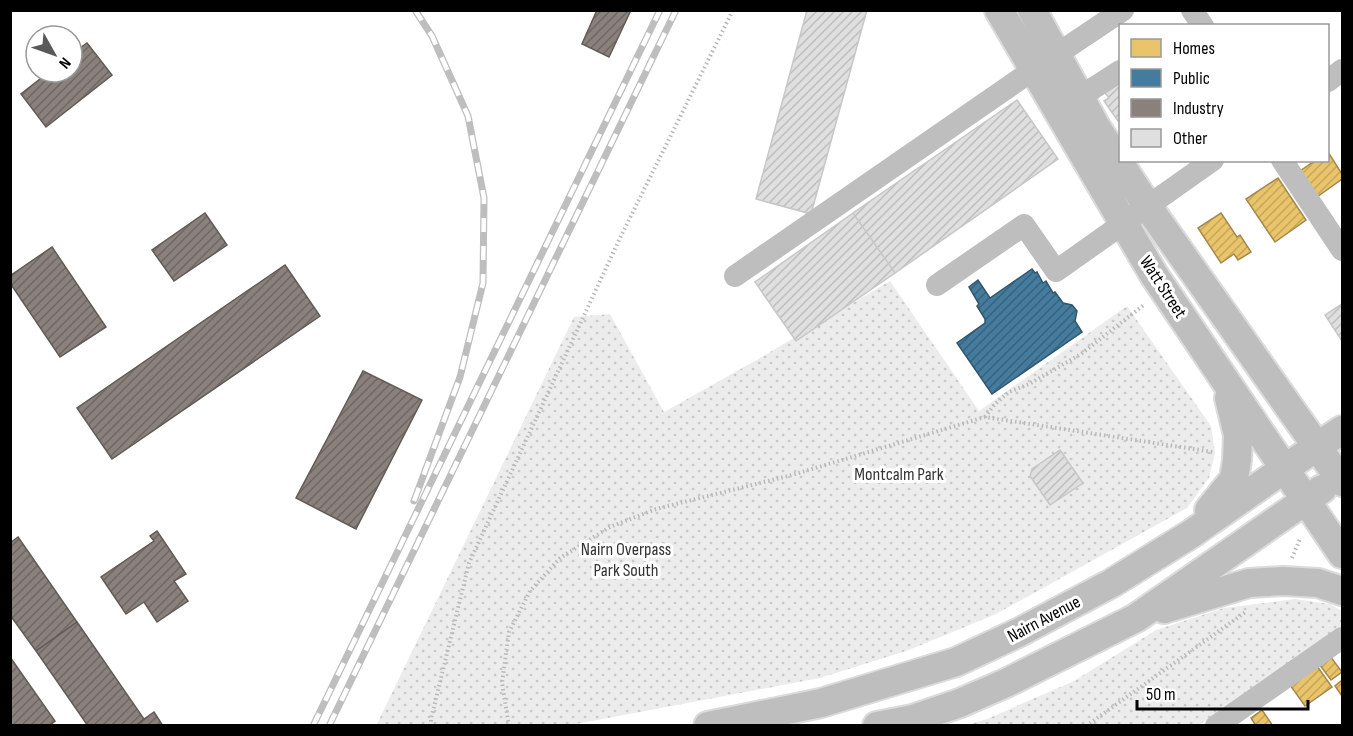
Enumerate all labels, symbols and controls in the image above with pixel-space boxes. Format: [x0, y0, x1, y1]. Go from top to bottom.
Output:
north arrow [24, 24, 84, 84]
legend [1119, 24, 1329, 162]
text: Homes [1173, 38, 1215, 59]
text: N [54, 53, 74, 72]
text: Public [1173, 68, 1210, 89]
text: Industry [1173, 98, 1224, 119]
text: Other [1173, 128, 1207, 149]
street label: Watt Street [1135, 252, 1191, 322]
park label: Montcalm Park [854, 464, 944, 485]
park label: Nairn Overpass Park South [581, 539, 671, 581]
street label: Nairn Avenue [1004, 591, 1084, 647]
scale bar [1137, 673, 1308, 711]
text: 50 m [1146, 684, 1176, 705]

